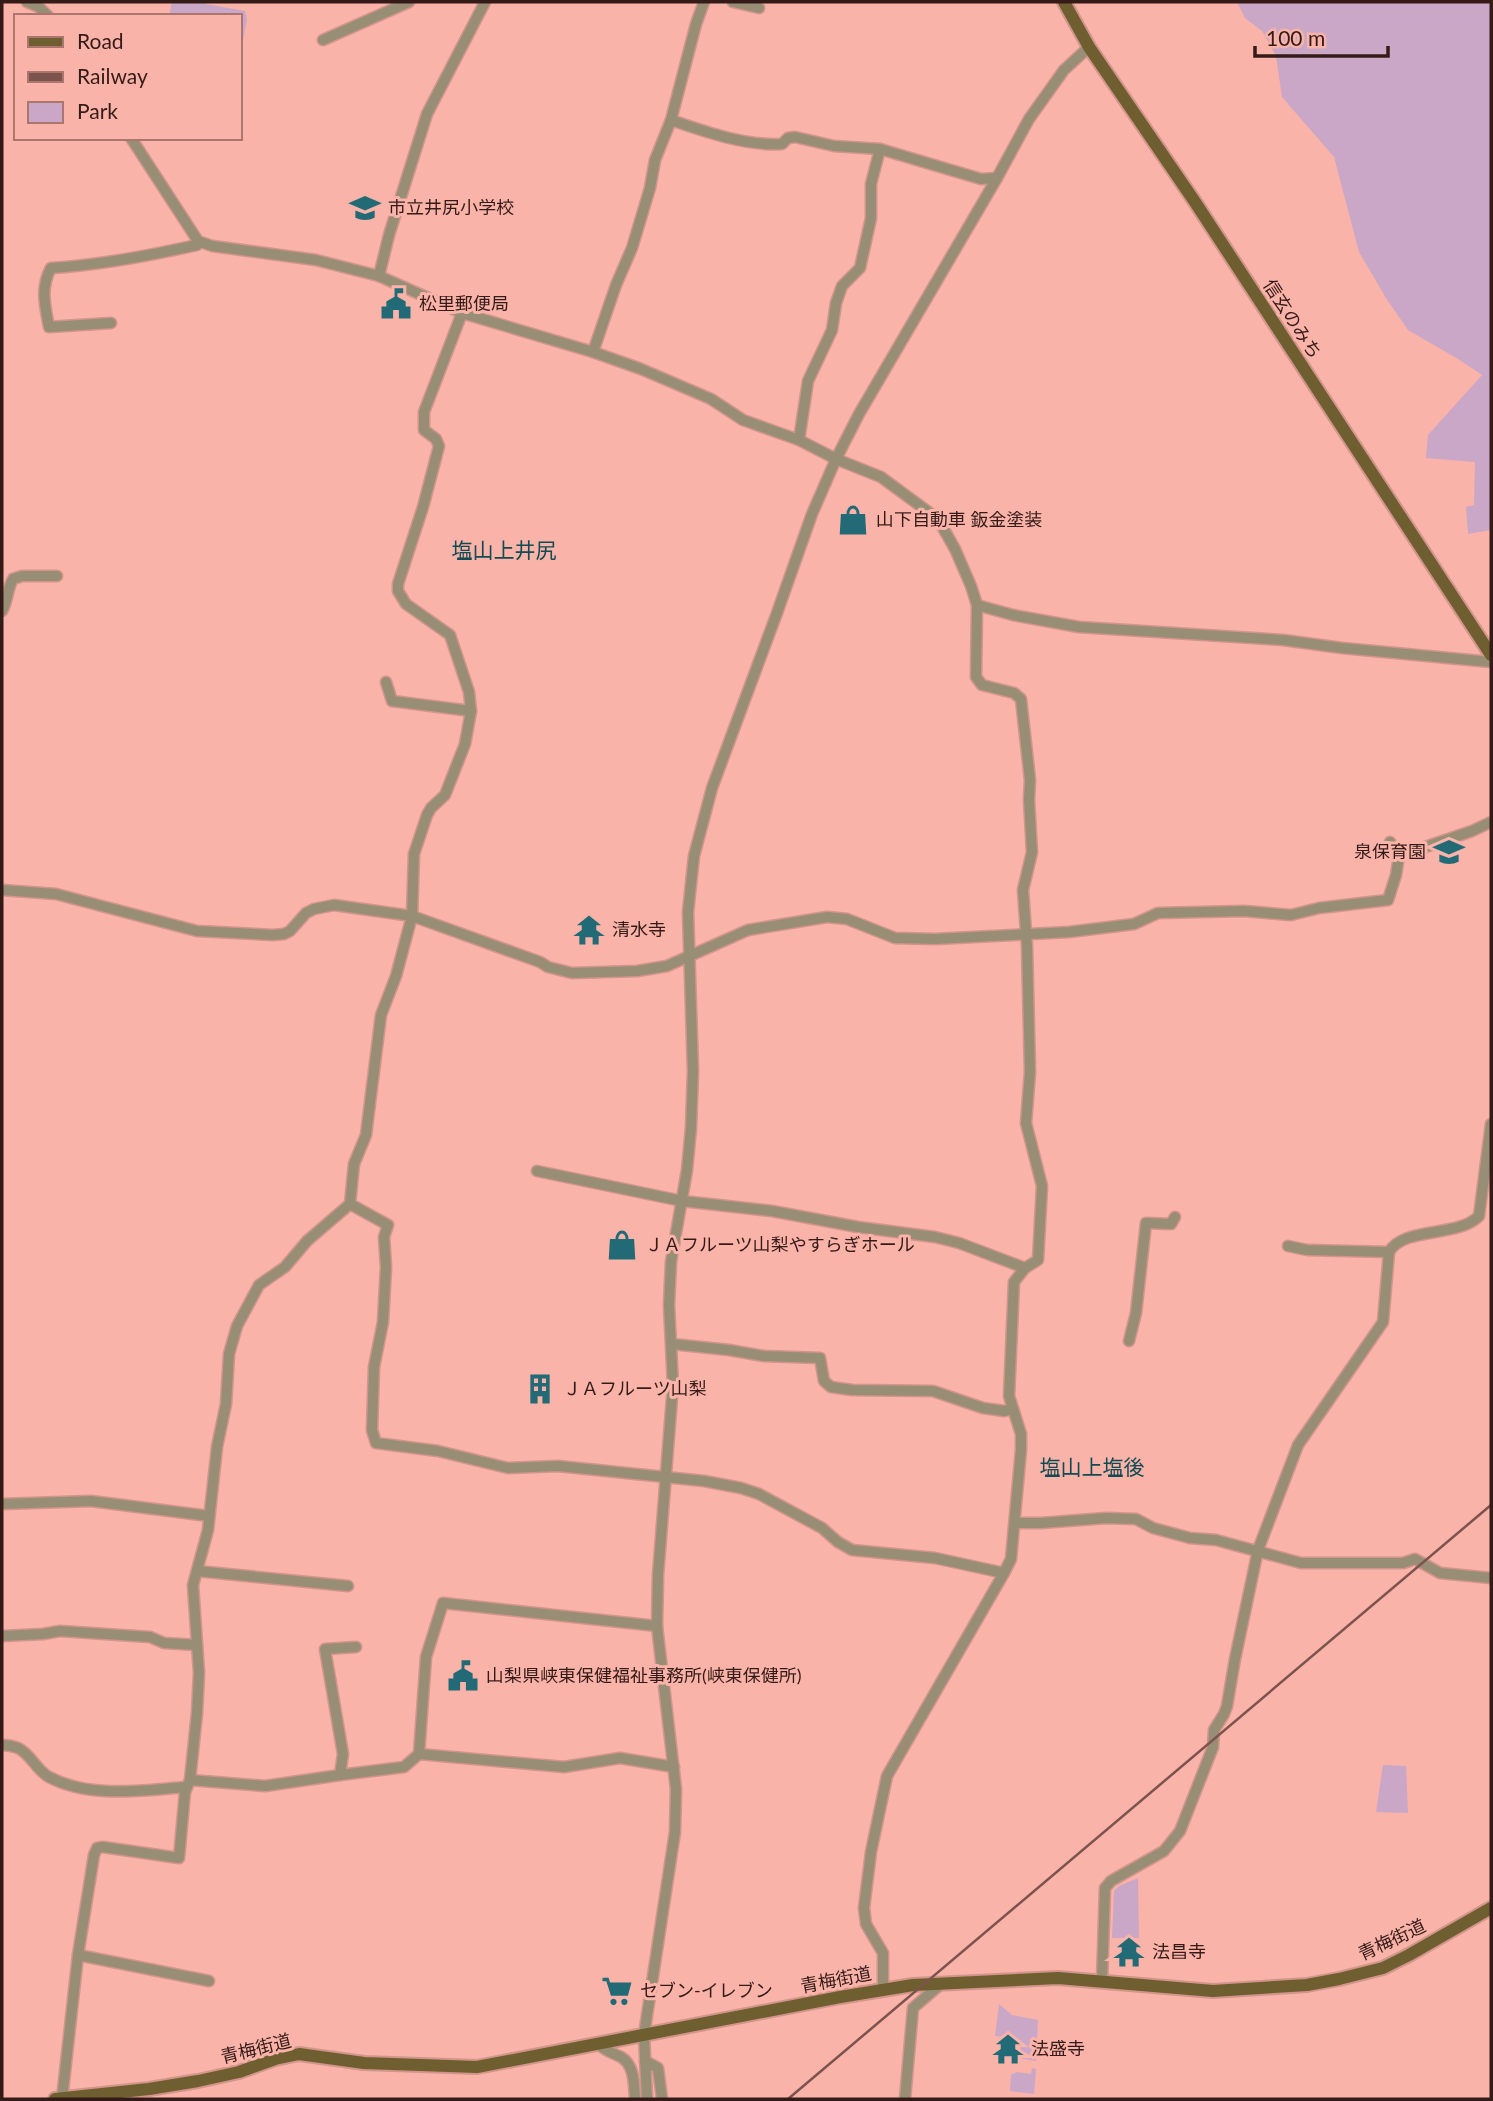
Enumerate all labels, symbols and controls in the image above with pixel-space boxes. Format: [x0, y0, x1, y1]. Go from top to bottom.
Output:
legend [14, 14, 242, 140]
scale bar [1255, 14, 1388, 58]
text: 100 m [1266, 25, 1325, 50]
text: Road [77, 28, 124, 53]
text: Railway [77, 63, 148, 88]
text: Park [77, 98, 118, 123]
school or university icon: 市立井尻小学校 [348, 191, 382, 225]
place label: 市立井尻小学校 [388, 196, 514, 218]
street label: 信玄のみち [1259, 275, 1327, 362]
public building icon: 松里郵便局 [379, 287, 413, 321]
place label: 松里郵便局 [419, 292, 509, 314]
shop icon: 山下自動車 鈑金塗装 [836, 503, 870, 537]
place label: 山下自動車 鈑金塗装 [876, 508, 1043, 530]
district label: 塩山上井尻 [452, 537, 557, 562]
school or university icon: 泉保育園 [1432, 835, 1466, 869]
place label: 泉保育園 [1354, 840, 1426, 862]
temple icon: 清水寺 [572, 913, 606, 947]
place label: 清水寺 [612, 918, 666, 940]
shop icon: ＪＡフルーツ山梨やすらぎホール [605, 1228, 639, 1262]
place label: ＪＡフルーツ山梨やすらぎホール [645, 1233, 915, 1255]
building icon: ＪＡフルーツ山梨 [523, 1372, 557, 1406]
place label: ＪＡフルーツ山梨 [563, 1377, 707, 1399]
district label: 塩山上塩後 [1040, 1454, 1145, 1479]
public building icon: 山梨県峡東保健福祉事務所(峡東保健所) [446, 1659, 480, 1693]
place label: 山梨県峡東保健福祉事務所(峡東保健所) [486, 1664, 802, 1686]
street label: 青梅街道 [1354, 1914, 1429, 1964]
temple icon: 法昌寺 [1112, 1935, 1146, 1969]
place label: 法昌寺 [1152, 1940, 1206, 1962]
street label: 青梅街道 [798, 1961, 873, 1997]
supermarket icon: セブン-イレブン [600, 1974, 634, 2008]
place label: セブン-イレブン [640, 1979, 773, 2001]
street label: 青梅街道 [218, 2029, 293, 2067]
temple icon: 法盛寺 [991, 2032, 1025, 2066]
place label: 法盛寺 [1031, 2037, 1085, 2059]

